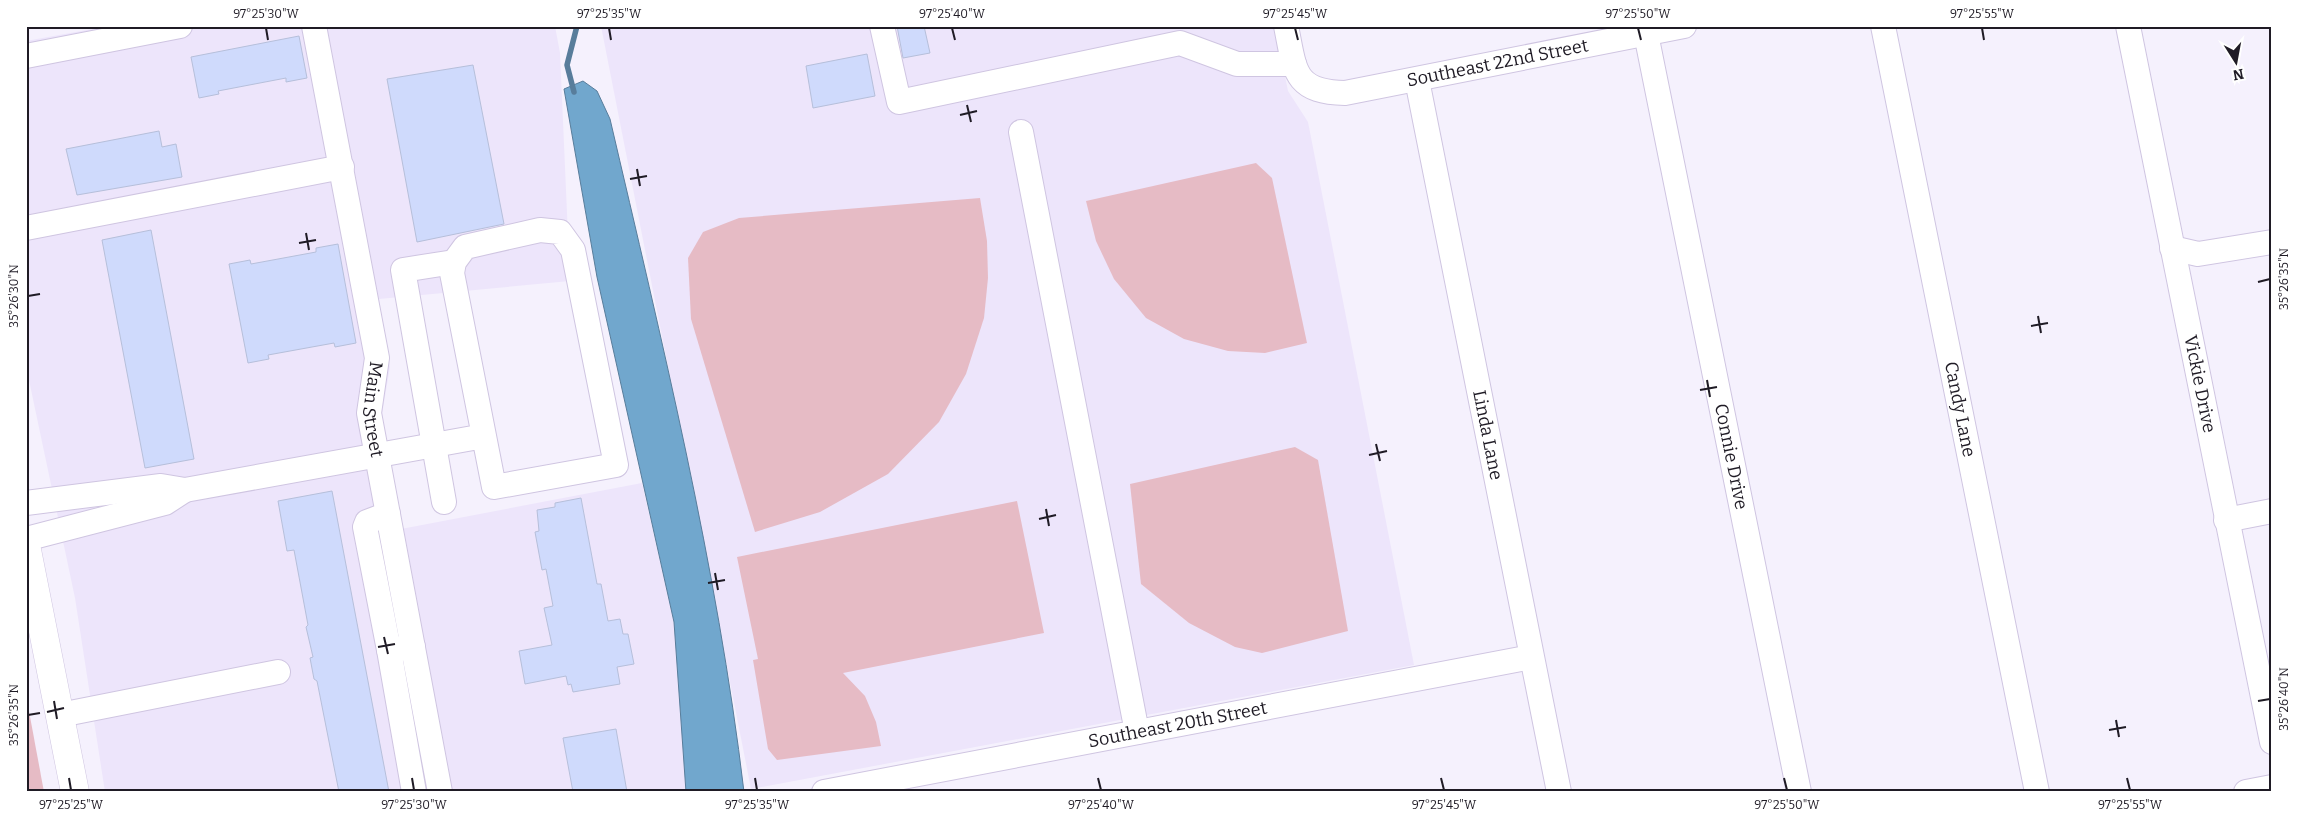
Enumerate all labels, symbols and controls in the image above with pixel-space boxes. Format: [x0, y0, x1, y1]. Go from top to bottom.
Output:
text: 97°25'30"W [233, 7, 300, 21]
text: 97°25'35"W [577, 7, 642, 21]
text: 97°25'40"W [919, 7, 986, 21]
text: 97°25'45"W [1263, 7, 1328, 21]
text: 97°25'50"W [1605, 7, 1671, 21]
text: 97°25'55"W [1950, 7, 2015, 21]
street label: Southeast 22nd Street [1405, 34, 1590, 92]
north arrow [2210, 38, 2260, 88]
text: N [2231, 65, 2245, 84]
text: 35°26'35"N [2277, 247, 2291, 310]
text: 35°26'30"N [7, 264, 21, 328]
street label: Vickie Drive [2179, 333, 2221, 435]
street label: Main Street [357, 360, 388, 460]
street label: Candy Lane [1940, 360, 1980, 459]
street label: Linda Lane [1468, 388, 1508, 482]
street label: Connie Drive [1710, 402, 1753, 511]
text: 35°26'40"N [2277, 667, 2291, 731]
text: 35°26'35"N [7, 683, 21, 746]
street label: Southeast 20th Street [1086, 697, 1269, 752]
text: 97°25'25"W [39, 798, 104, 812]
text: 97°25'30"W [381, 798, 448, 812]
text: 97°25'35"W [725, 798, 790, 812]
text: 97°25'40"W [1068, 798, 1135, 812]
text: 97°25'45"W [1412, 798, 1477, 812]
text: 97°25'50"W [1754, 798, 1820, 812]
text: 97°25'55"W [2098, 798, 2163, 812]

